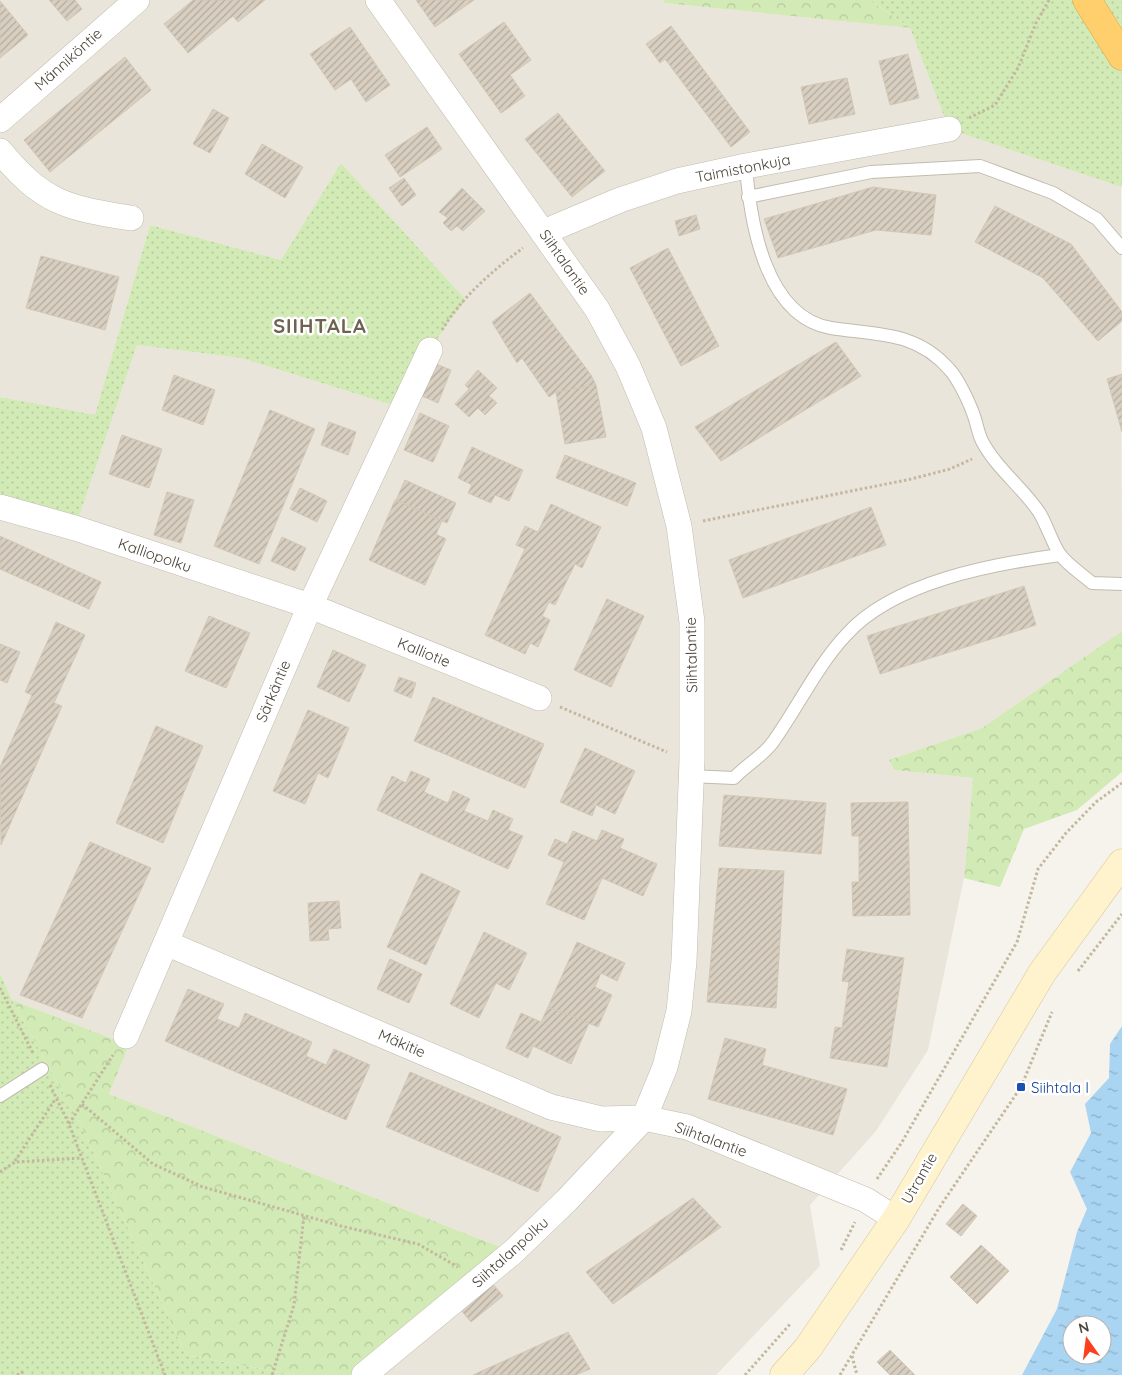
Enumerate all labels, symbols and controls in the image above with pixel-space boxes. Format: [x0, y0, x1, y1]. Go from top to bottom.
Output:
street label: Männiköntie [30, 24, 106, 94]
street label: Taimistonkuja [694, 150, 792, 186]
street label: Siihtalantie [536, 226, 594, 298]
district label: SIIHTALA [273, 313, 367, 338]
street label: Kalliopolku [116, 534, 194, 576]
street label: Siihtalantie [681, 617, 701, 693]
street label: Kalliotie [395, 633, 453, 671]
street label: Särkäntie [251, 657, 295, 725]
street label: Mäkitie [375, 1025, 429, 1061]
place label: Siihtala I [1031, 1078, 1089, 1097]
marker: Siihtala I [1015, 1081, 1027, 1093]
street label: Siihtalantie [672, 1117, 750, 1161]
street label: Utrantie [897, 1149, 941, 1207]
street label: Siihtalanpolku [468, 1213, 552, 1291]
north arrow [1062, 1315, 1112, 1365]
text: N [1077, 1317, 1091, 1337]

